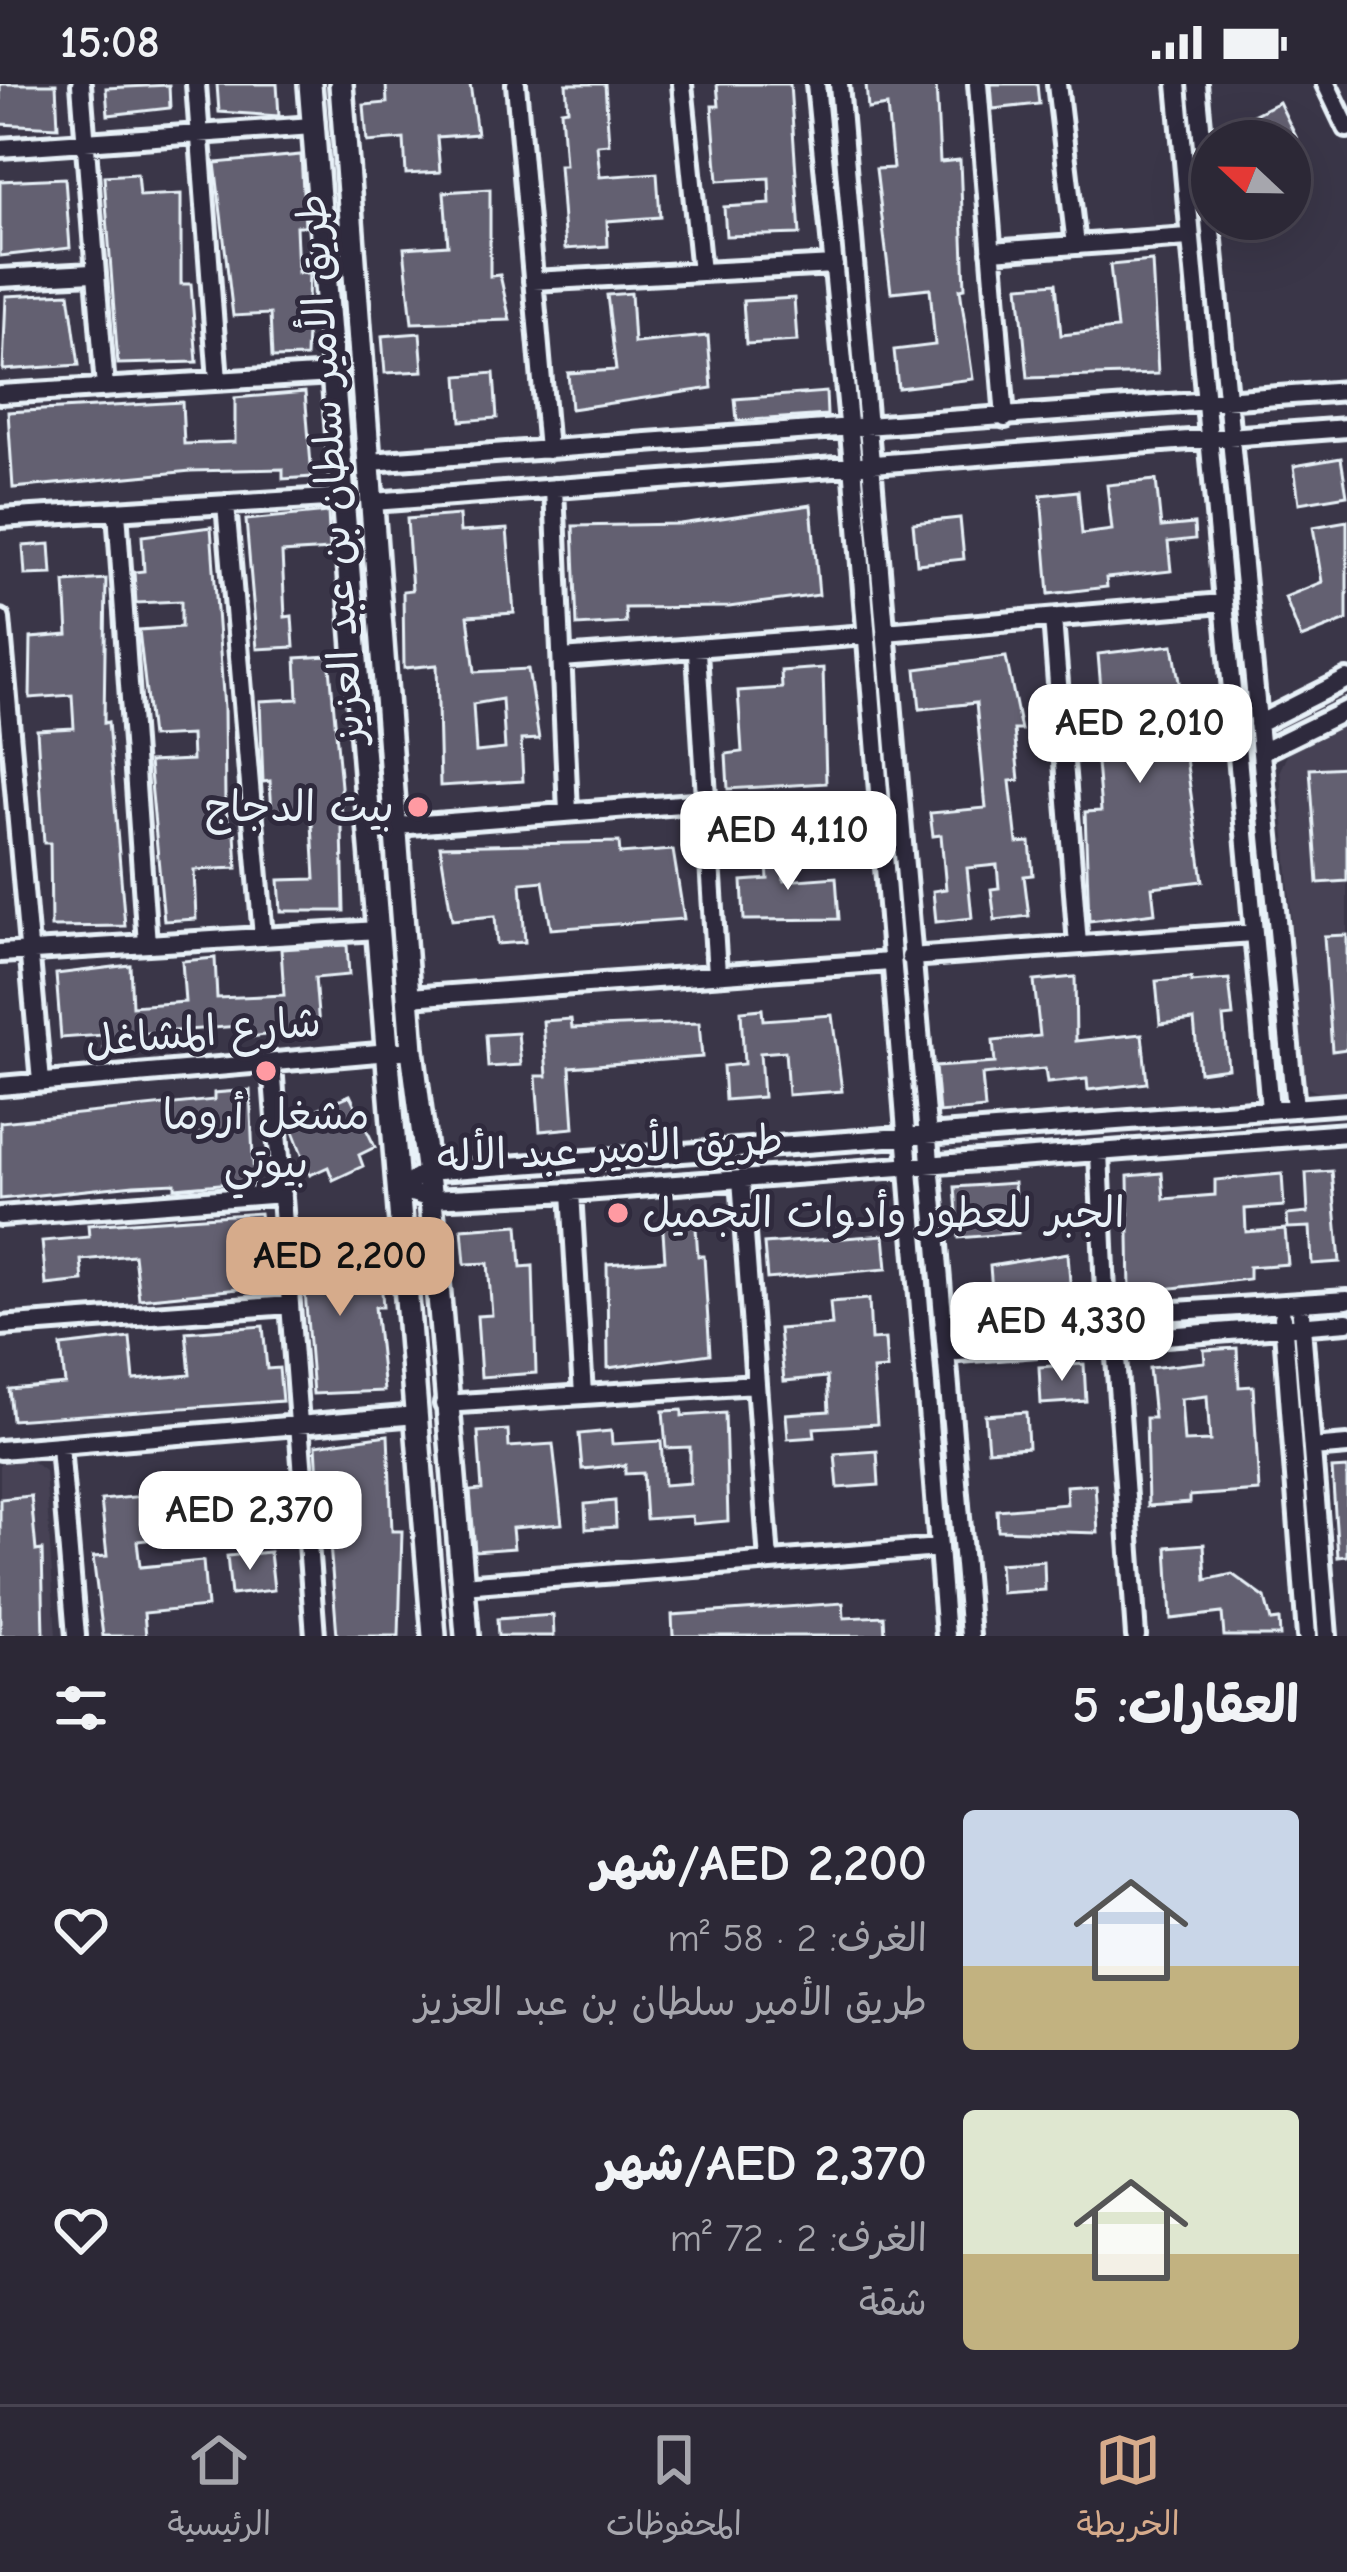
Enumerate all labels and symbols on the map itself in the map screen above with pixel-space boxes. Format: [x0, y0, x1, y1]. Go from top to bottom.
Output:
north arrow [1191, 120, 1311, 240]
street label: طريق الأمير سلطان بن عبد العزيز [283, 192, 375, 749]
pin: AED 2,010 [1003, 684, 1277, 786]
place label: بيت الدجاج [205, 783, 394, 835]
pin: AED 4,110 [651, 791, 925, 893]
marker: بيت الدجاج [405, 794, 431, 820]
street label: شارع المشاغل [83, 997, 323, 1071]
marker: مشغل أروما بيوتي [253, 1058, 279, 1084]
place label: مشغل أروما بيوتي [163, 1091, 369, 1199]
street label: طريق الأمير عبد الأله [435, 1111, 784, 1183]
place label: الجبر للعطور وأدوات التجميل [642, 1189, 1125, 1239]
marker: الجبر للعطور وأدوات التجميل [605, 1200, 631, 1226]
pin: AED 2,200 [203, 1217, 477, 1319]
pin: AED 4,330 [925, 1282, 1199, 1384]
pin: AED 2,370 [113, 1471, 387, 1573]

